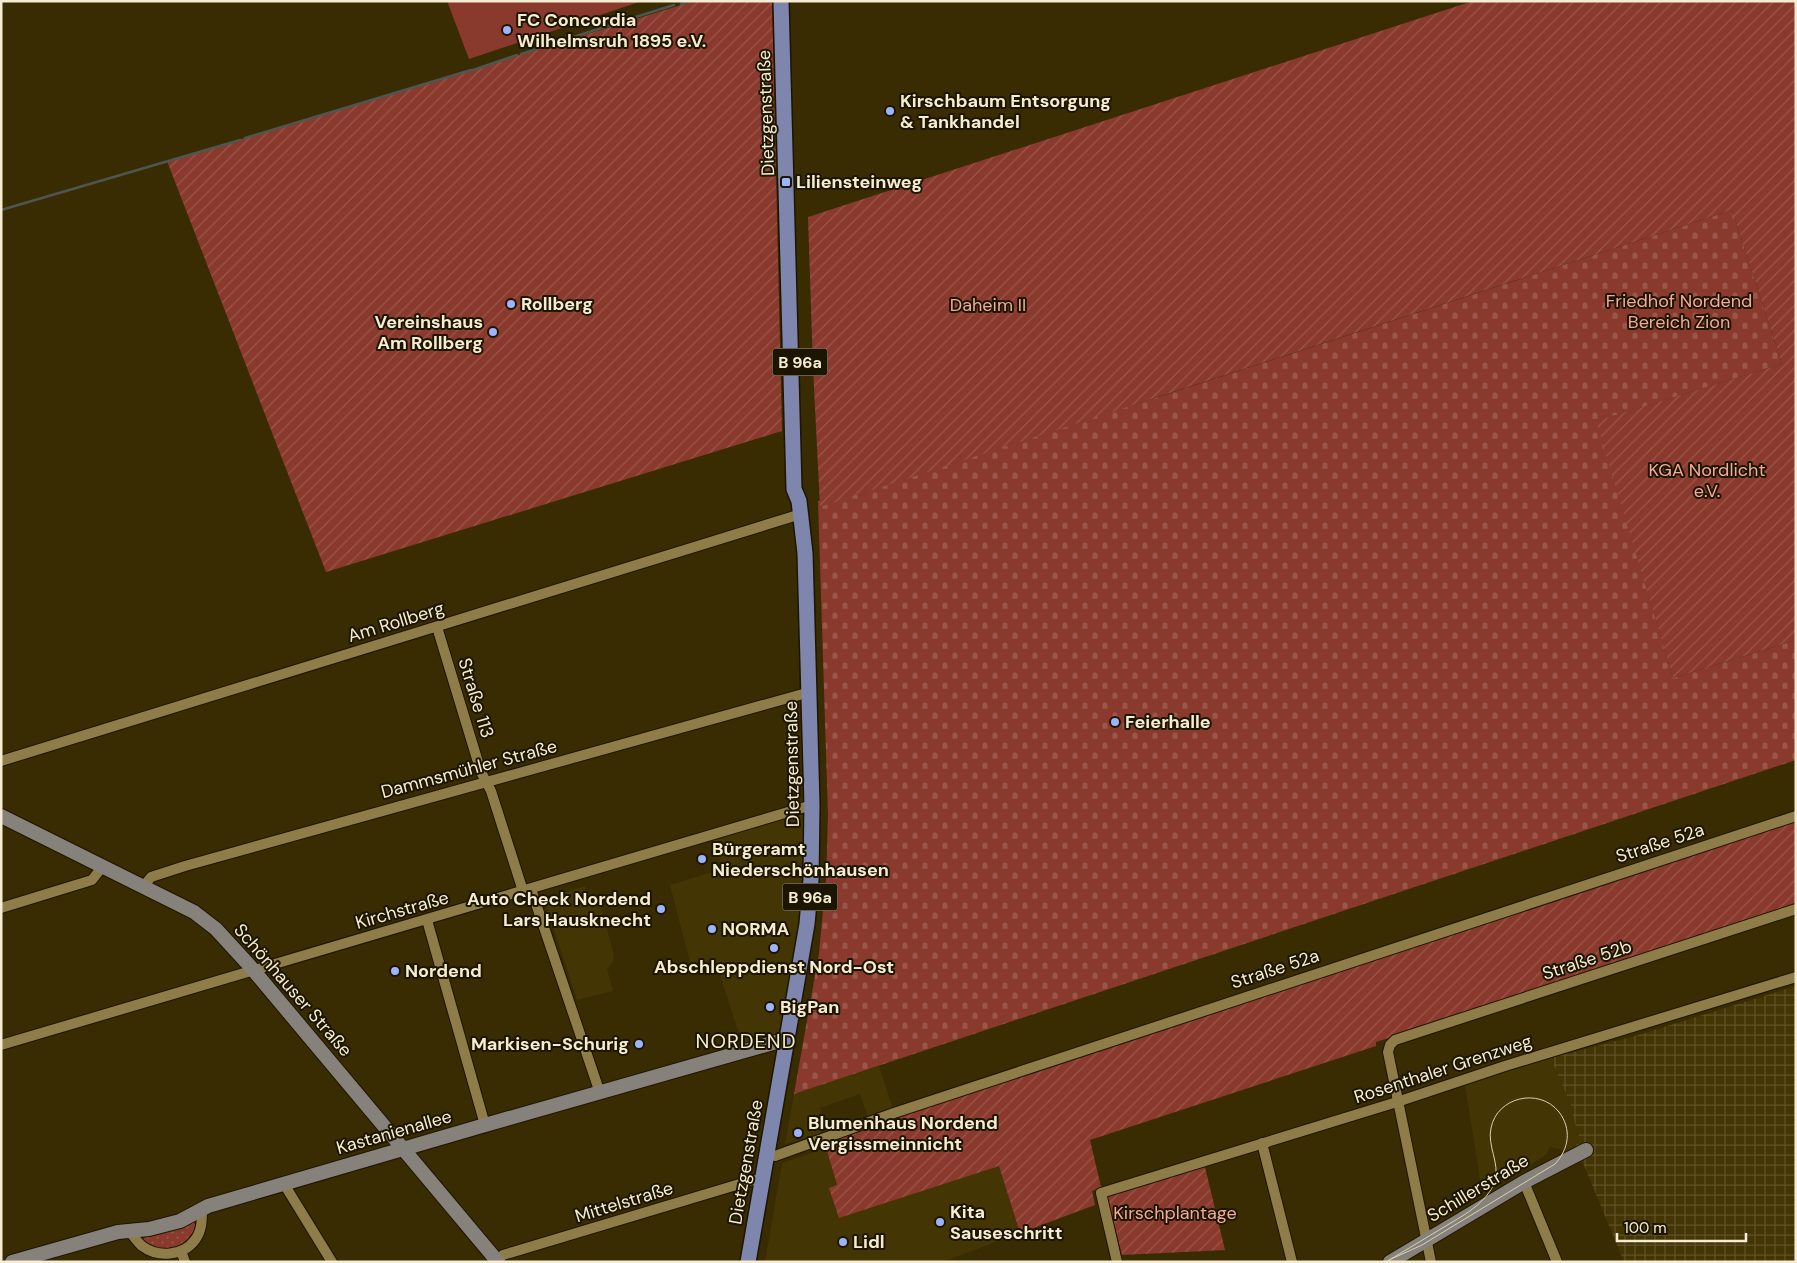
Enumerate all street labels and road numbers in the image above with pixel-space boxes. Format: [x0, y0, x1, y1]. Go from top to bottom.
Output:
street label: Dietzgenstraße [752, 50, 780, 176]
road number: B 96a [772, 348, 828, 376]
street label: Am Rollberg [345, 596, 447, 648]
street label: Straße 113 [452, 655, 500, 741]
street label: Dietzgenstraße [779, 701, 805, 827]
street label: Dammsmühler Straße [378, 734, 560, 804]
street label: Straße 52a [1613, 817, 1707, 869]
road number: B 96a [782, 884, 838, 910]
street label: Kirchstraße [353, 885, 451, 935]
street label: Schönhauser Straße [228, 918, 358, 1062]
street label: Straße 52b [1539, 934, 1635, 986]
street label: Straße 52a [1228, 943, 1322, 995]
street label: Rosenthaler Grenzweg [1351, 1029, 1535, 1109]
street label: Dietzgenstraße [723, 1098, 769, 1226]
street label: Kastanienallee [334, 1104, 454, 1160]
street label: Schillerstraße [1423, 1148, 1533, 1228]
street label: Mittelstraße [572, 1176, 676, 1228]

